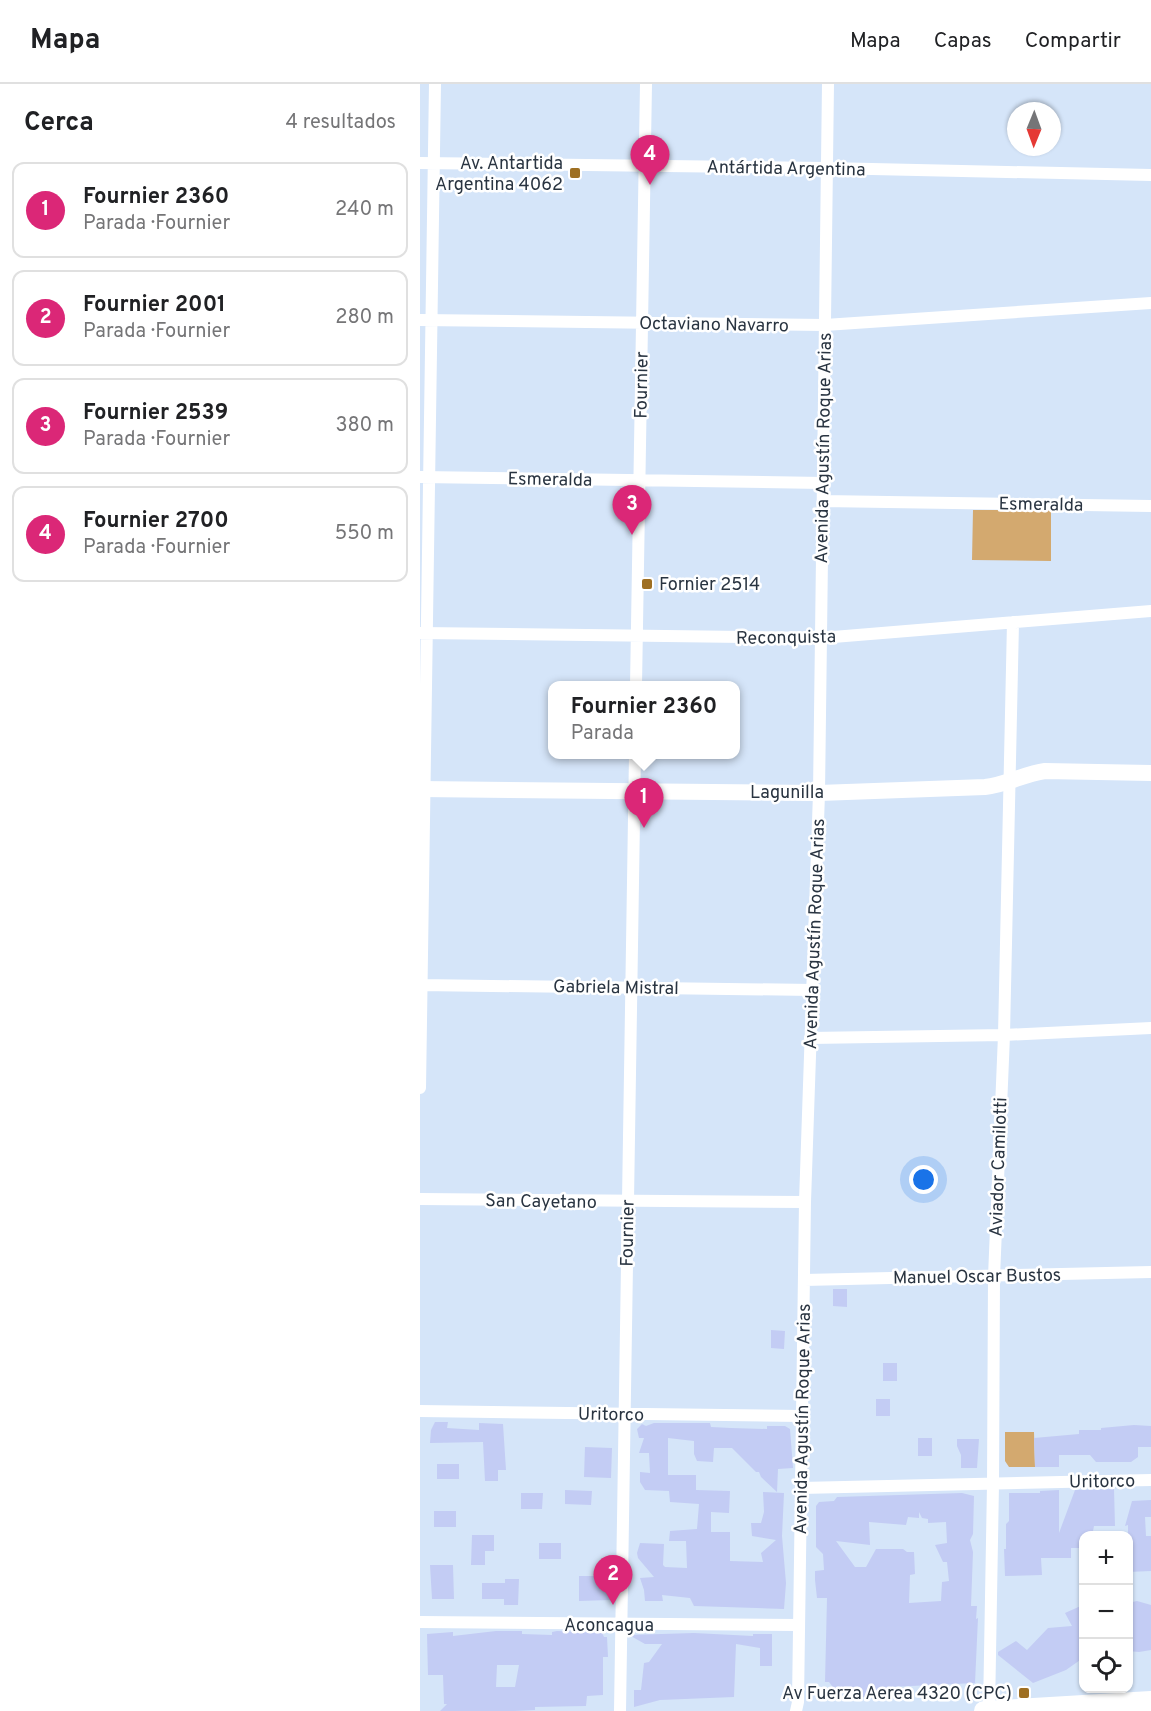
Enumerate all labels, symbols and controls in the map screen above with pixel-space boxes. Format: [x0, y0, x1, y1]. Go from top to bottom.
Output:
text: Mapa [30, 23, 100, 59]
text: Mapa [850, 28, 901, 55]
text: Capas [934, 28, 992, 55]
text: Compartir [1025, 28, 1121, 55]
north arrow [1007, 102, 1061, 156]
text: Cerca [24, 107, 94, 140]
text: 4 resultados [286, 110, 396, 136]
pin: 4 [630, 135, 670, 185]
place label: Av. Antartida Argentina 4062 [435, 153, 563, 197]
street label: Antártida Argentina [706, 157, 866, 182]
marker: Av. Antartida Argentina 4062 [568, 166, 582, 180]
text: Fournier 2360 [83, 184, 229, 211]
text: 1 [42, 197, 50, 223]
text: 240 m [335, 197, 394, 223]
text: Parada · Fournier [83, 211, 230, 237]
text: Fournier 2001 [83, 292, 226, 319]
text: 2 [39, 305, 52, 331]
text: 280 m [335, 305, 394, 331]
street label: Octaviano Navarro [639, 313, 789, 338]
text: Parada · Fournier [83, 319, 230, 345]
street label: Avenida Agustín Roque Arias [811, 332, 838, 564]
street label: Fournier [630, 351, 655, 419]
text: Fournier 2539 [83, 400, 228, 427]
text: 3 [40, 413, 52, 439]
text: 380 m [335, 413, 394, 439]
text: Parada · Fournier [83, 427, 230, 453]
street label: Esmeralda [507, 468, 593, 493]
pin: 3 [612, 486, 652, 535]
street label: Esmeralda [998, 493, 1084, 518]
text: Fournier 2700 [83, 508, 229, 535]
text: 4 [39, 521, 52, 547]
text: 550 m [335, 521, 394, 547]
text: Parada · Fournier [83, 535, 230, 561]
place label: Fornier 2514 [659, 574, 760, 597]
marker: Fornier 2514 [640, 577, 654, 591]
street label: Reconquista [736, 626, 836, 651]
popup [548, 681, 740, 759]
text: Fournier 2360 [571, 694, 717, 721]
text: Parada [571, 721, 634, 747]
pin: 1 [624, 778, 664, 828]
street label: Lagunilla [750, 782, 824, 805]
street label: Avenida Agustín Roque Arias [800, 818, 831, 1050]
street label: Gabriela Mistral [553, 976, 679, 1001]
street label: Aviador Camilotti [986, 1097, 1013, 1237]
your location [909, 1165, 938, 1194]
street label: San Cayetano [485, 1190, 597, 1215]
street label: Fournier [616, 1199, 641, 1267]
street label: Manuel Oscar Bustos [893, 1265, 1061, 1290]
street label: Avenida Agustín Roque Arias [790, 1303, 817, 1535]
street label: Uritorco [578, 1403, 644, 1428]
street label: Uritorco [1069, 1470, 1135, 1495]
map controls [1079, 1531, 1133, 1693]
button: + [1079, 1531, 1133, 1585]
pin: 2 [594, 1556, 632, 1605]
button: − [1079, 1585, 1133, 1639]
street label: Aconcagua [564, 1615, 654, 1638]
button: locate [1079, 1639, 1133, 1693]
place label: Av Fuerza Aerea 4320 (CPC) [782, 1683, 1012, 1706]
marker: Av Fuerza Aerea 4320 (CPC) [1017, 1686, 1031, 1700]

